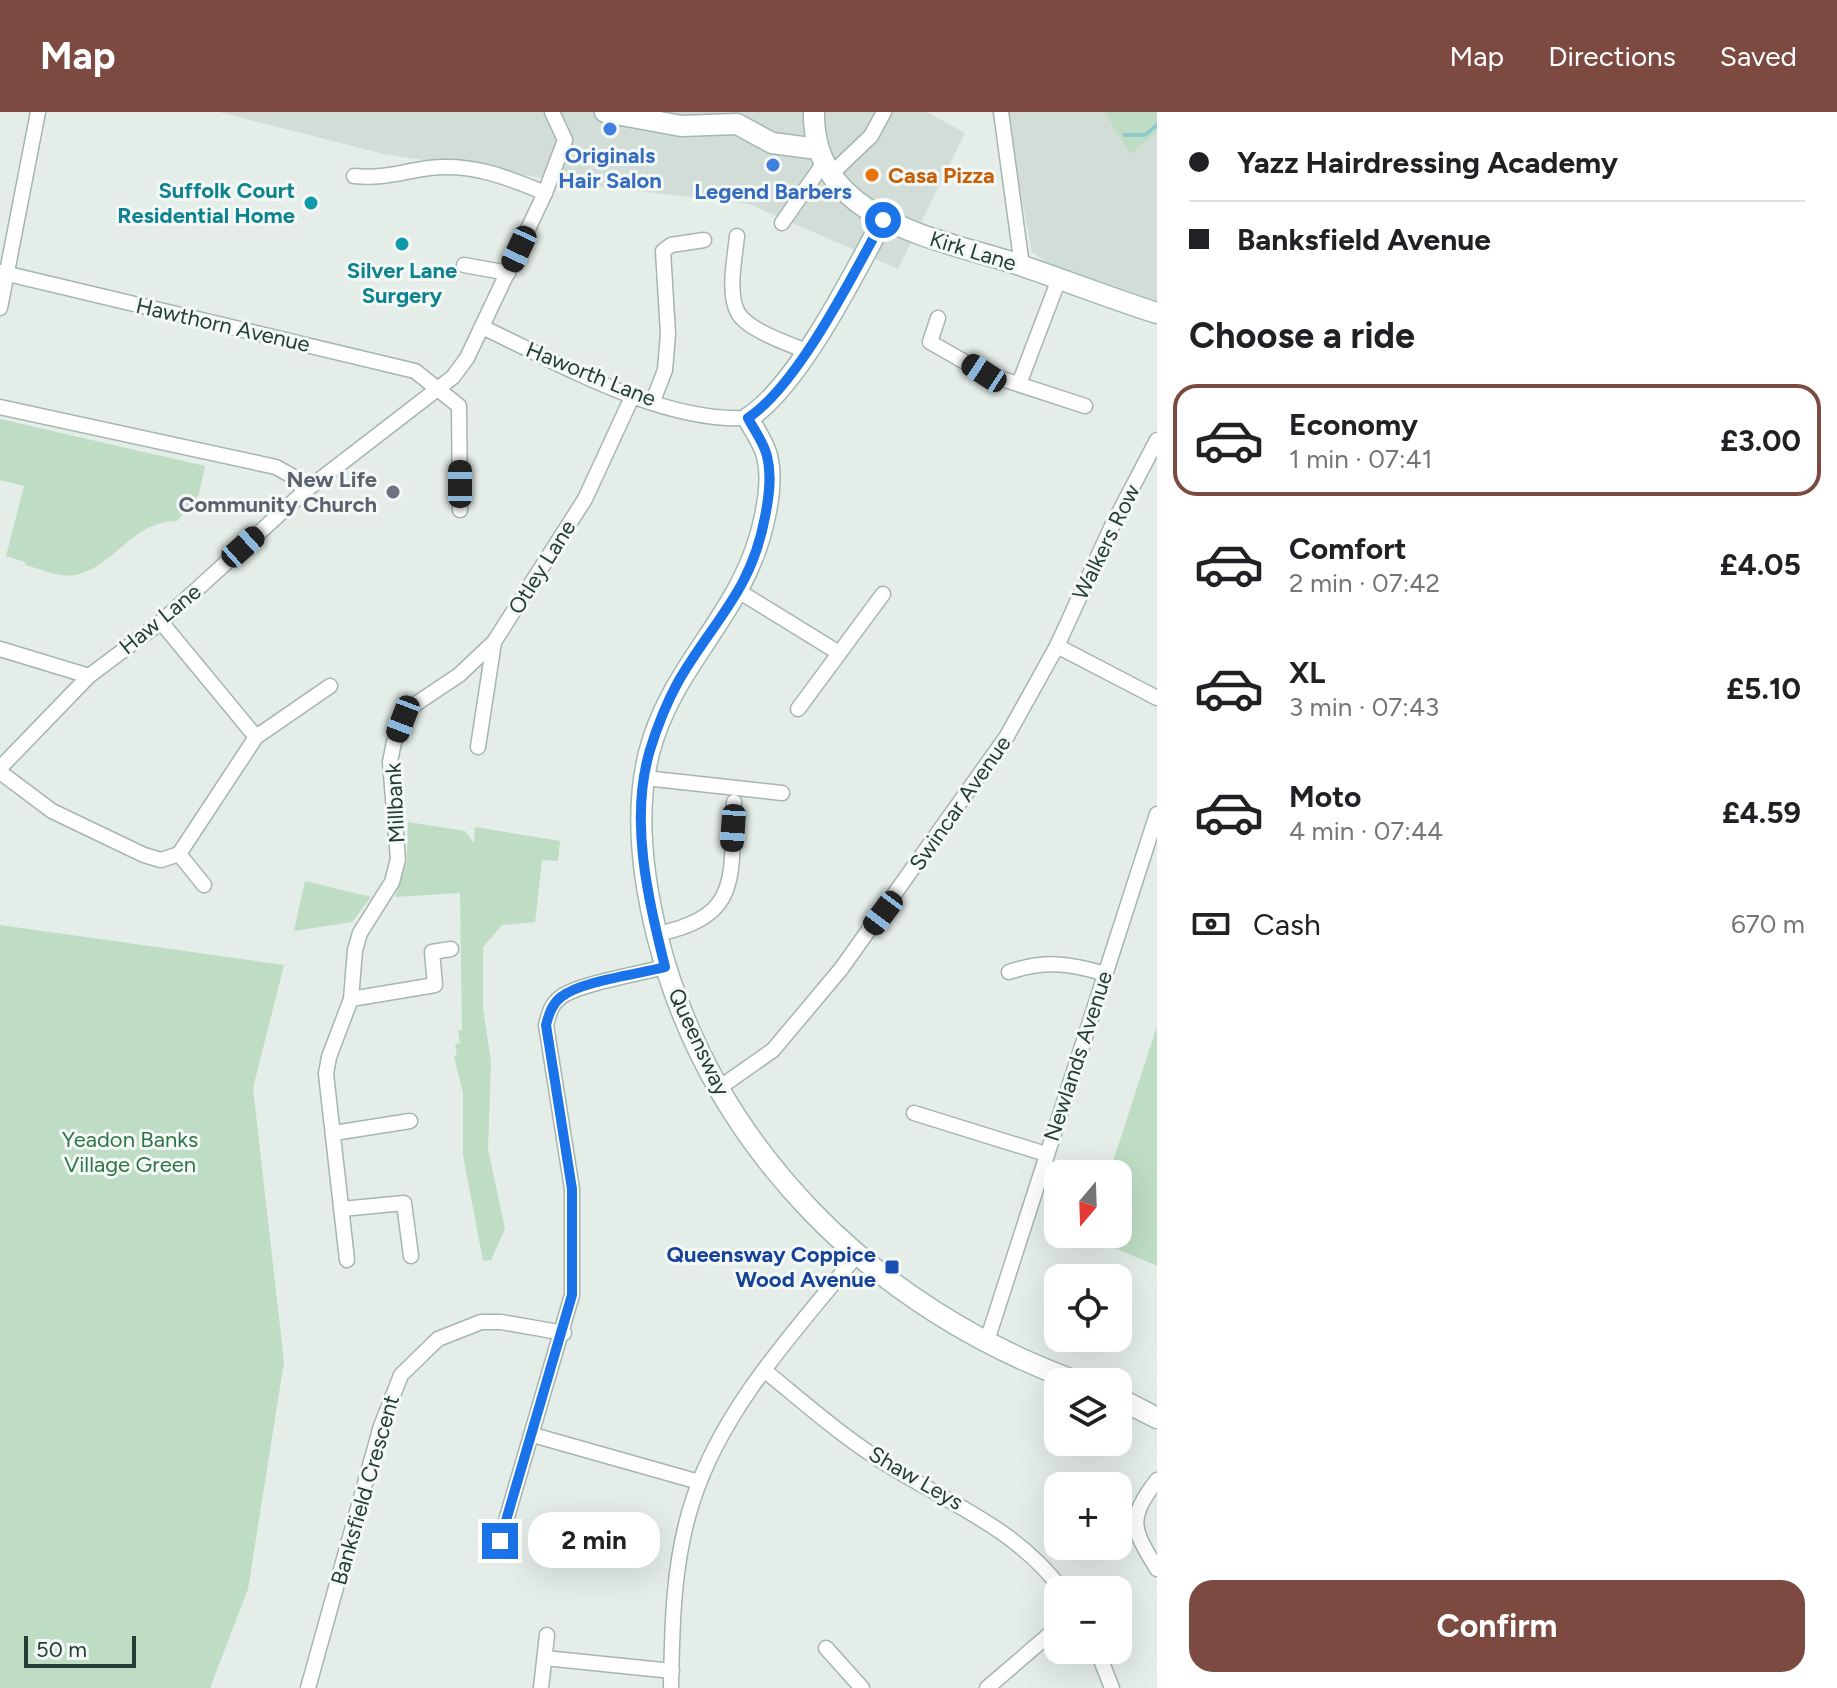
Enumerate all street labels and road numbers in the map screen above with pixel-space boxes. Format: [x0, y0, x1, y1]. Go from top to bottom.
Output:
street label: Kirk Lane [926, 225, 1020, 277]
street label: Hawthorn Avenue [133, 292, 313, 358]
street label: Haworth Lane [522, 336, 660, 412]
street label: Walkers Row [1066, 479, 1146, 604]
street label: Otley Lane [502, 515, 582, 619]
street label: Haw Lane [114, 578, 206, 660]
street label: Swincar Avenue [903, 730, 1017, 876]
street label: Millbank [379, 762, 411, 844]
street label: Newlands Avenue [1038, 968, 1118, 1144]
street label: Queensway [662, 984, 736, 1100]
street label: Banksfield Crescent [325, 1392, 405, 1588]
street label: Shaw Leys [864, 1440, 968, 1516]

